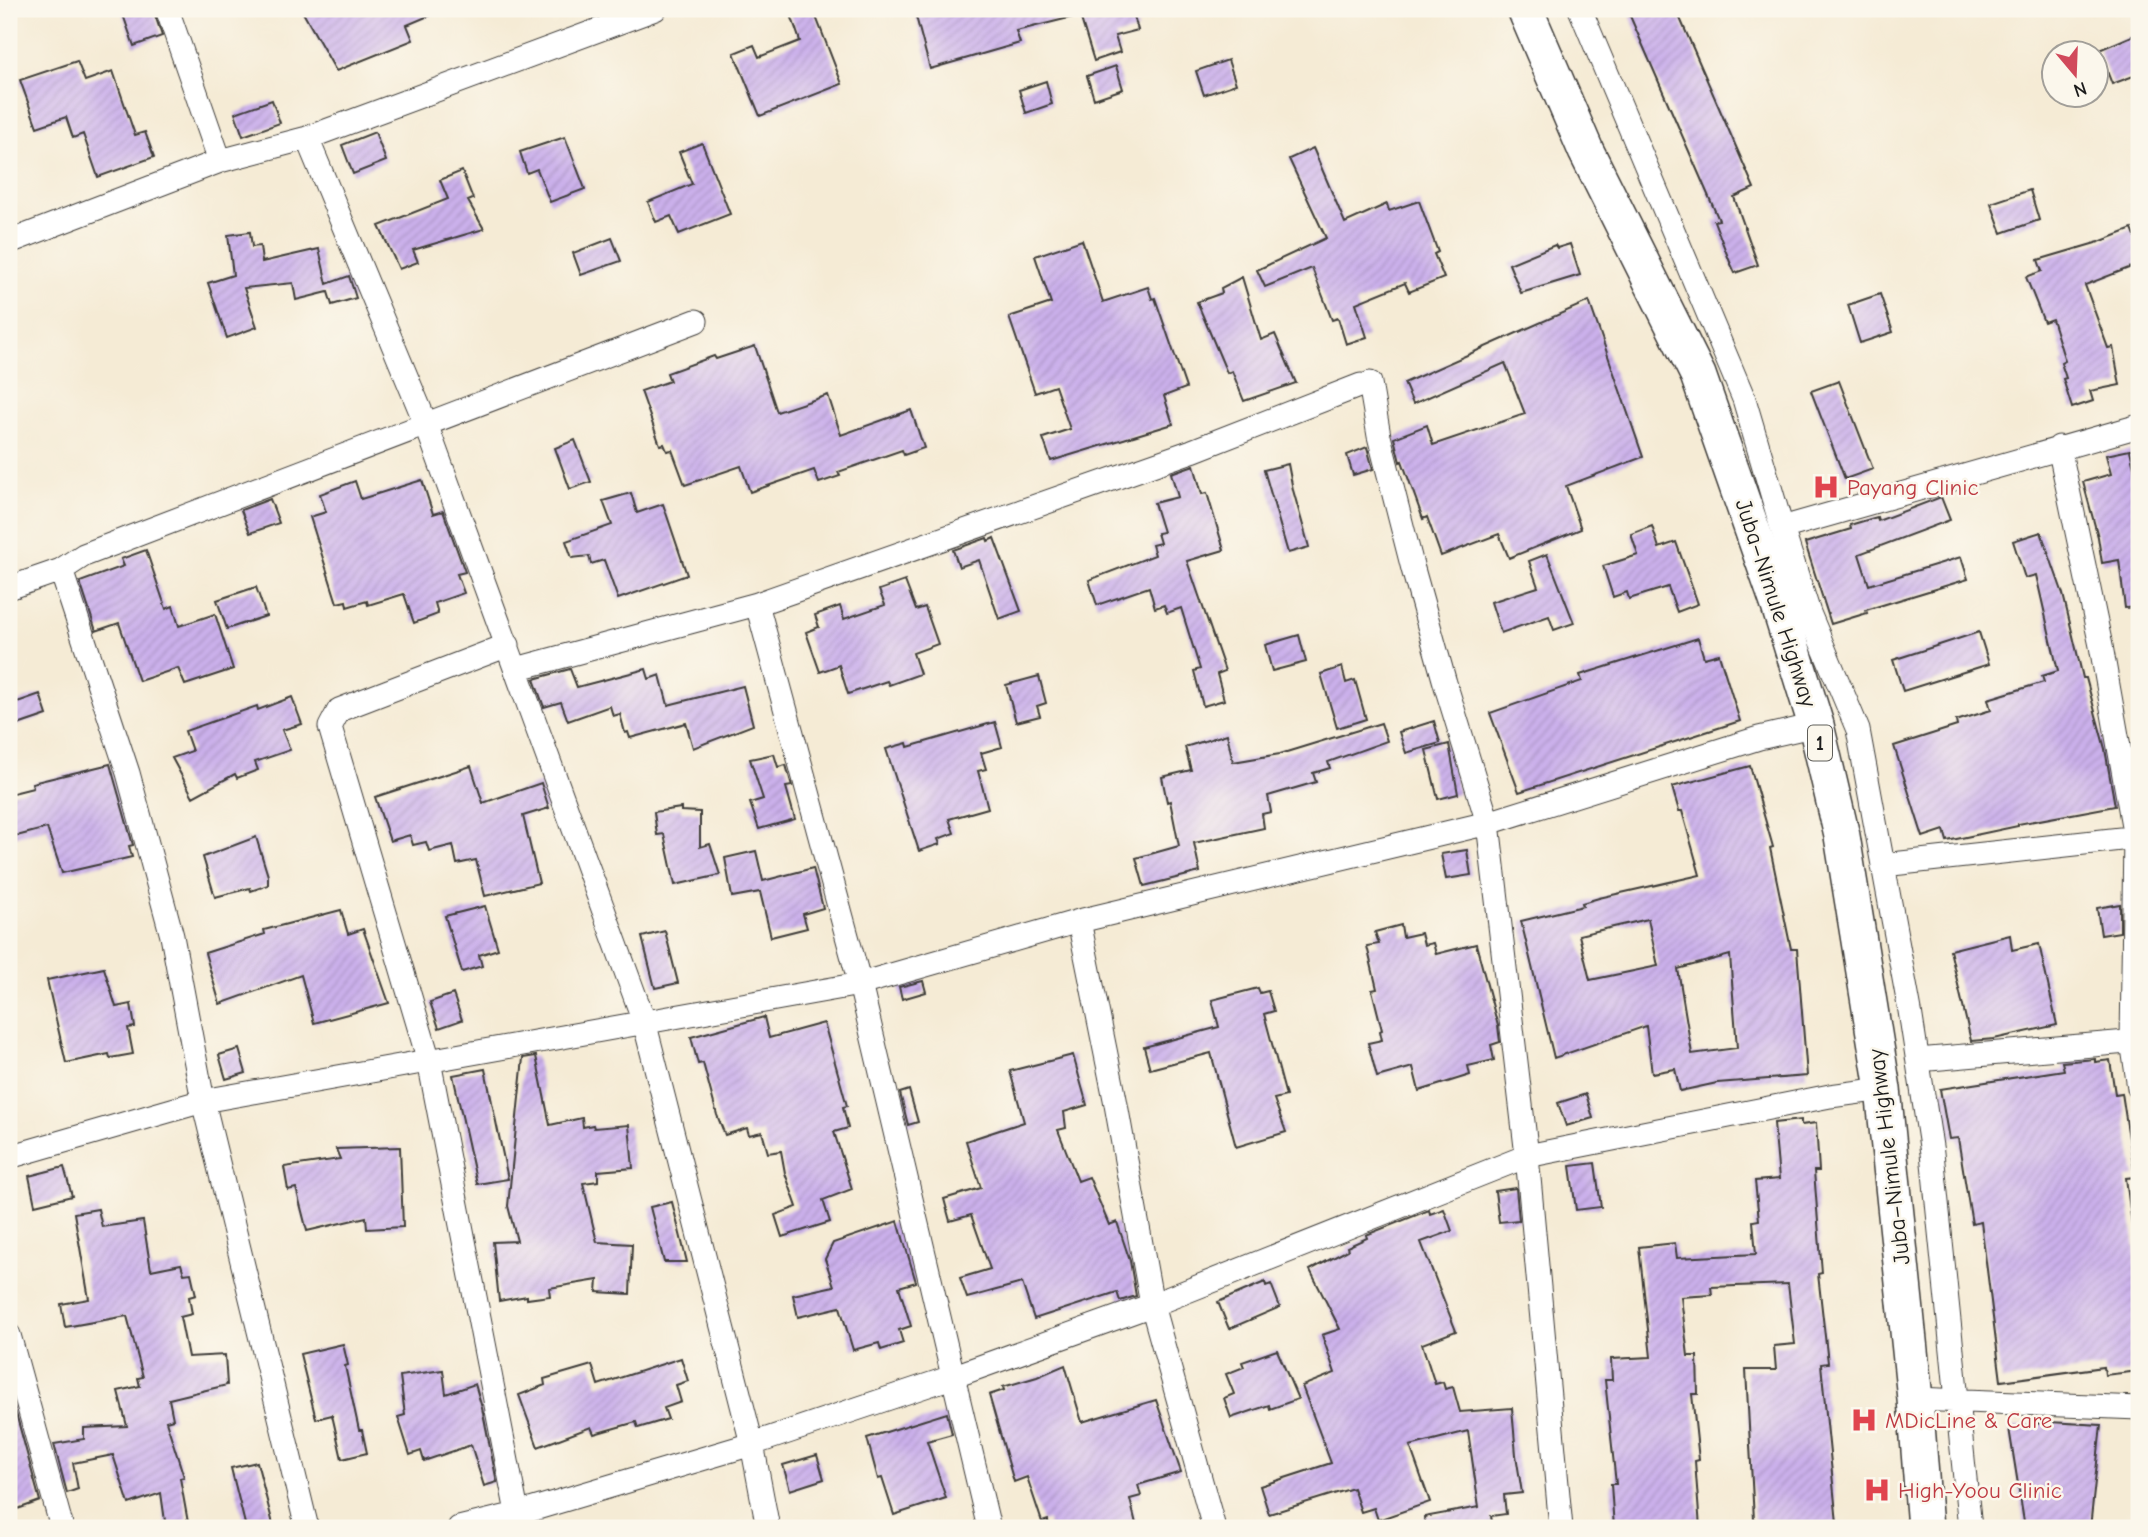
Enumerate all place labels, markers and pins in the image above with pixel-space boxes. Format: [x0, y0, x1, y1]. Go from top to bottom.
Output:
hospital icon: Payang Clinic [1811, 472, 1841, 502]
place label: Payang Clinic [1847, 474, 1979, 501]
hospital icon: MDicLine & Care [1849, 1405, 1879, 1435]
place label: MDicLine & Care [1885, 1407, 2052, 1434]
hospital icon: High-Yoou Clinic [1862, 1475, 1892, 1505]
place label: High-Yoou Clinic [1898, 1477, 2062, 1504]

